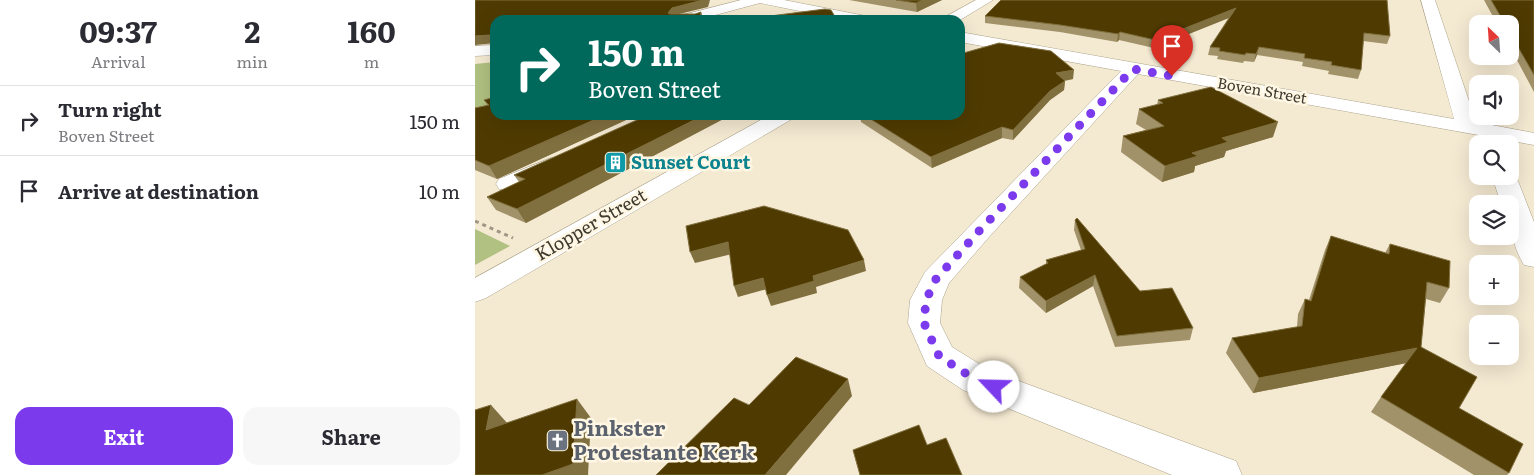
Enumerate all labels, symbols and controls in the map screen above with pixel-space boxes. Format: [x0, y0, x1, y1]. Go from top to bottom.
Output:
text: 09:37 [79, 8, 157, 52]
text: 2 [244, 8, 260, 52]
text: 160 [347, 8, 396, 52]
north arrow [1469, 15, 1519, 65]
map controls [1469, 15, 1519, 365]
text: 150 m [588, 25, 685, 77]
pin [1151, 25, 1193, 76]
icon: arrive [1158, 32, 1186, 60]
icon: right [505, 35, 570, 100]
text: Arrival [91, 49, 146, 73]
text: min [236, 49, 268, 73]
text: m [364, 49, 379, 73]
street label: Boven Street [1216, 70, 1309, 109]
text: Boven Street [588, 72, 721, 105]
button: sound [1469, 75, 1519, 125]
text: Turn right [58, 95, 162, 123]
icon: right [15, 107, 43, 135]
text: 150 m [409, 107, 460, 135]
text: Boven Street [58, 123, 154, 147]
button: search [1469, 135, 1519, 185]
place label: Sunset Court [631, 148, 751, 175]
building icon: Sunset Court [603, 151, 627, 175]
icon: arrive [15, 177, 43, 205]
text: Arrive at destination [58, 177, 259, 205]
text: 10 m [419, 177, 460, 205]
street label: Klopper Street [530, 181, 652, 267]
button: layers [1469, 195, 1519, 245]
button: + [1469, 255, 1519, 305]
button: − [1469, 315, 1519, 365]
position arrow [967, 360, 1019, 412]
button: Exit [15, 407, 233, 465]
button: Share [243, 407, 460, 465]
place label: Pinkster Protestante Kerk [573, 411, 756, 466]
church icon: Pinkster Protestante Kerk [545, 429, 569, 453]

